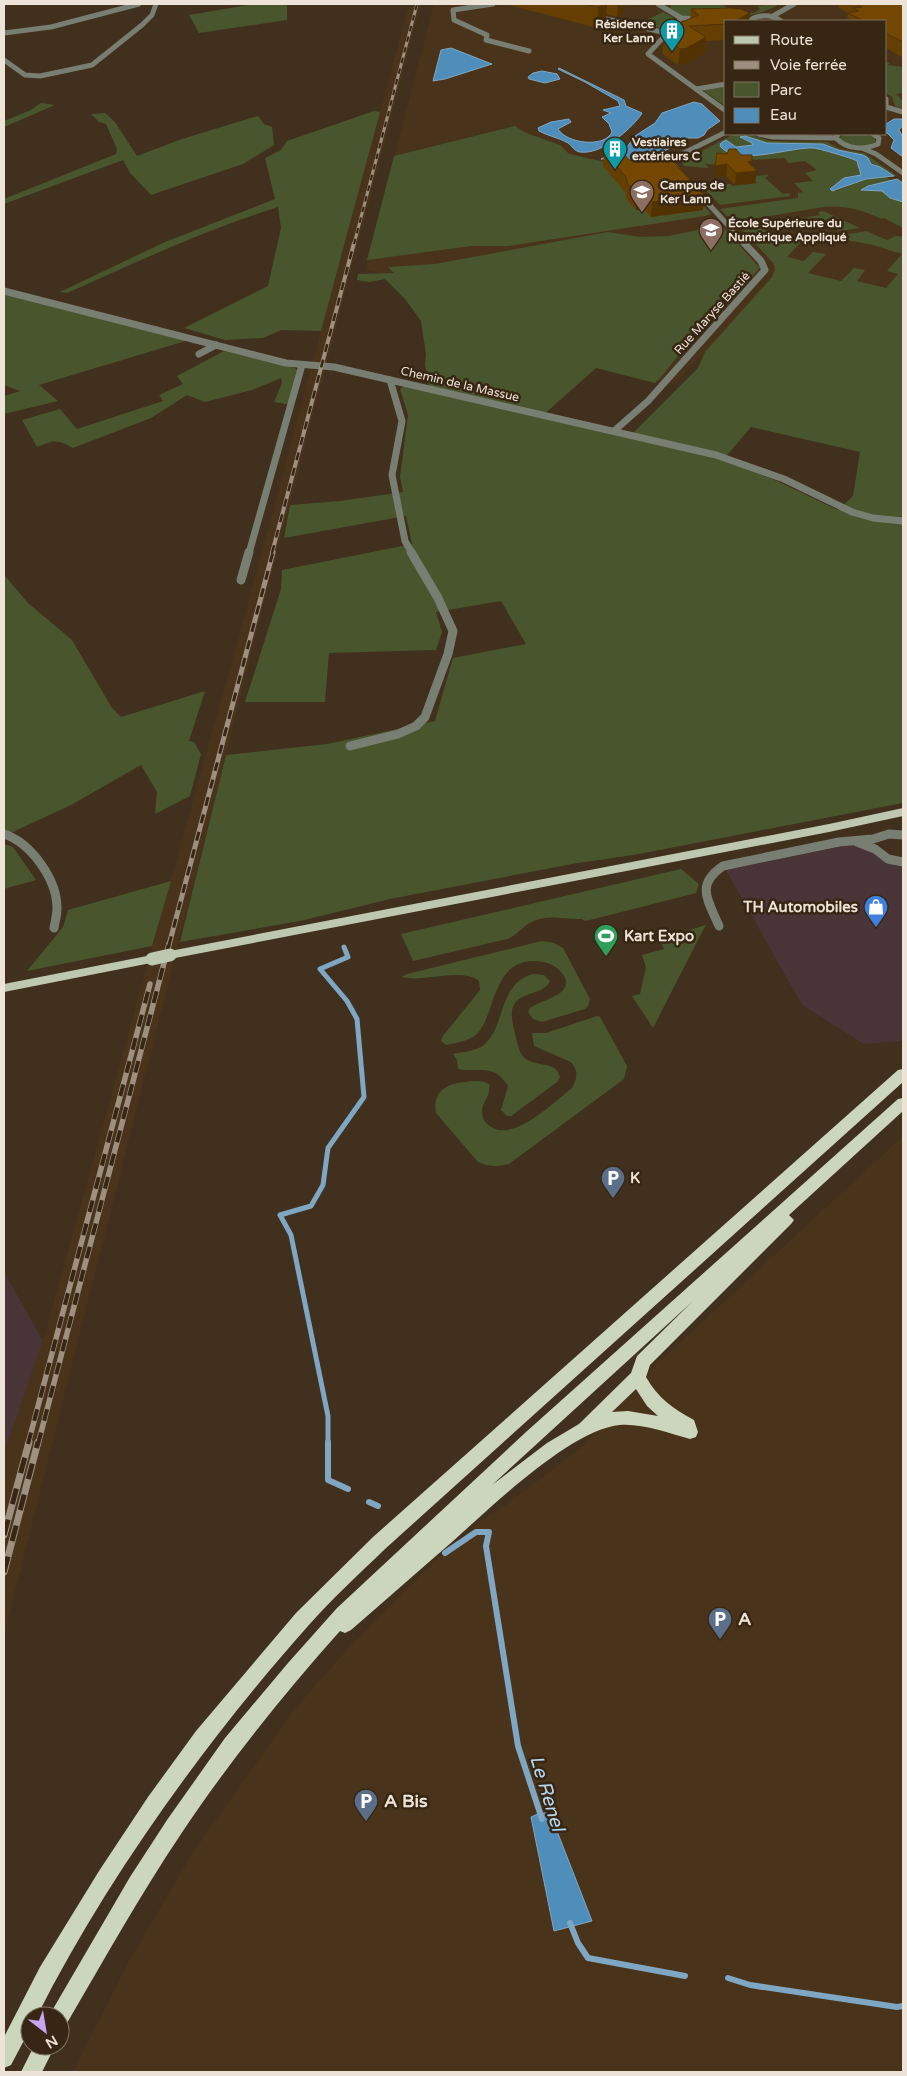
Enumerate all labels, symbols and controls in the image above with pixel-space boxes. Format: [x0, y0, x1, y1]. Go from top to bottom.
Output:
place label: Résidence Ker Lann [595, 17, 654, 45]
building icon: Résidence Ker Lann [659, 18, 685, 52]
legend [724, 20, 887, 135]
text: Route [770, 31, 813, 49]
text: Voie ferrée [770, 56, 847, 74]
text: Parc [770, 81, 802, 99]
text: Eau [770, 106, 797, 124]
place label: Vestiaires extérieurs C [632, 135, 701, 163]
building icon: Vestiaires extérieurs C [602, 136, 628, 170]
place label: Campus de Ker Lann [660, 178, 724, 206]
school or university icon: Campus de Ker Lann [629, 179, 655, 213]
place label: École Supérieure du Numérique Appliqué [728, 216, 847, 245]
school or university icon: École Supérieure du Numérique Appliqué [698, 217, 724, 251]
street label: Rue Maryse Bastié [671, 269, 753, 357]
street label: Chemin de la Massue [399, 364, 521, 404]
shop icon: TH Automobiles [863, 894, 889, 928]
place label: TH Automobiles [742, 898, 858, 916]
sports icon: Kart Expo [593, 923, 619, 957]
place label: Kart Expo [624, 927, 694, 946]
parking icon: K [600, 1165, 626, 1199]
place label: K [630, 1169, 640, 1187]
parking icon: A [707, 1606, 733, 1640]
place label: A [738, 1608, 751, 1630]
water label: Le Renel [525, 1753, 570, 1836]
parking icon: A Bis [353, 1788, 379, 1822]
place label: A Bis [384, 1790, 428, 1812]
north arrow [20, 2006, 70, 2056]
text: N [42, 2032, 61, 2052]

